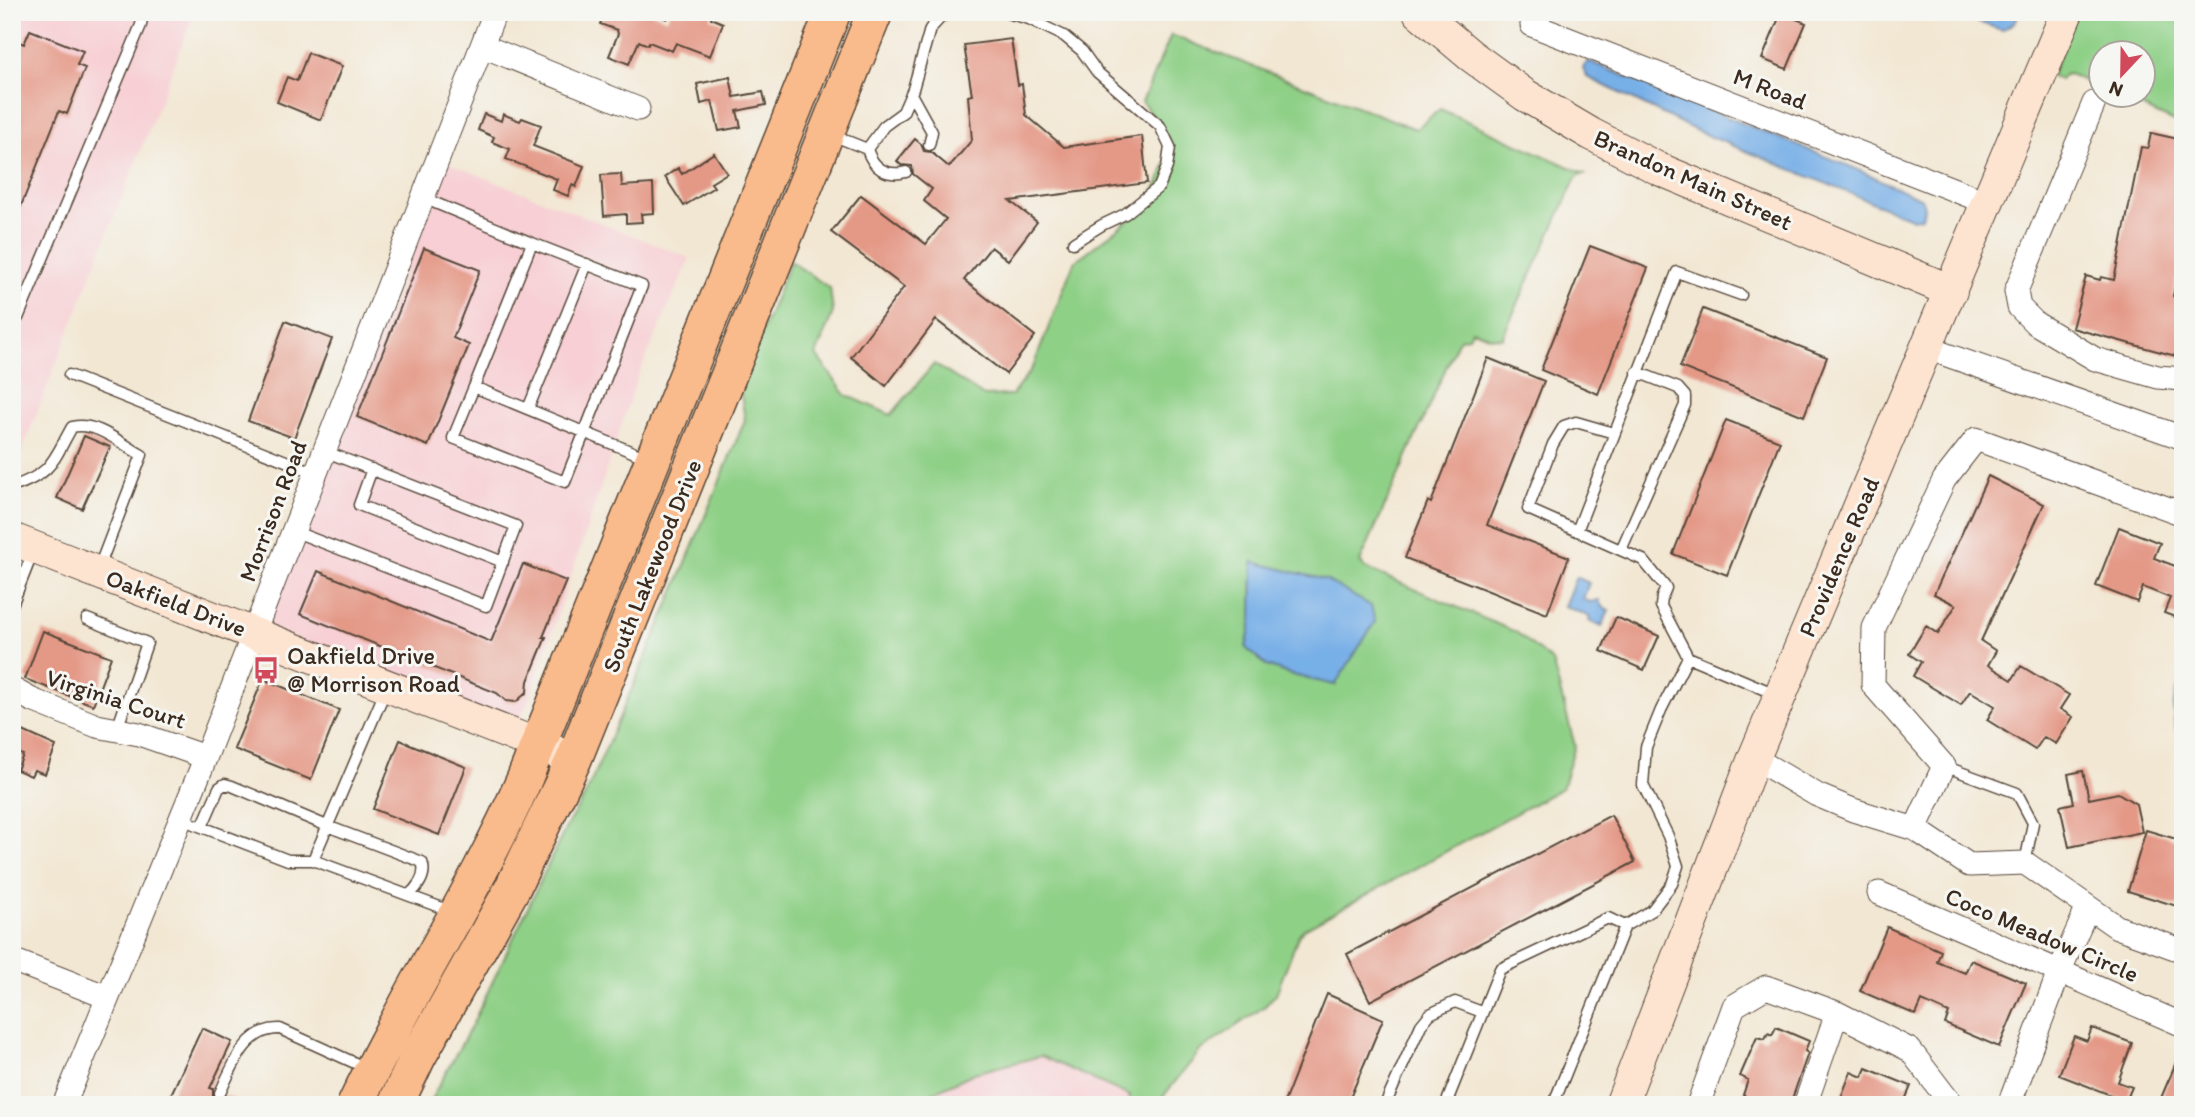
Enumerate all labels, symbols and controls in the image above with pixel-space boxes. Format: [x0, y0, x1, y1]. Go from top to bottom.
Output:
north arrow [2086, 38, 2156, 108]
street label: M Road [1729, 61, 1811, 116]
text: N [2106, 76, 2126, 102]
street label: Brandon Main Street [1589, 123, 1797, 236]
street label: Morrison Road [232, 436, 313, 586]
street label: South Lakewood Drive [596, 455, 708, 677]
street label: Providence Road [1792, 472, 1885, 641]
street label: Oakfield Drive [102, 562, 250, 643]
place label: Oakfield Drive @ Morrison Road [287, 641, 460, 698]
bus stop icon: Oakfield Drive @ Morrison Road [251, 655, 281, 685]
street label: Virginia Court [43, 662, 190, 735]
street label: Coco Meadow Circle [1941, 881, 2143, 988]

